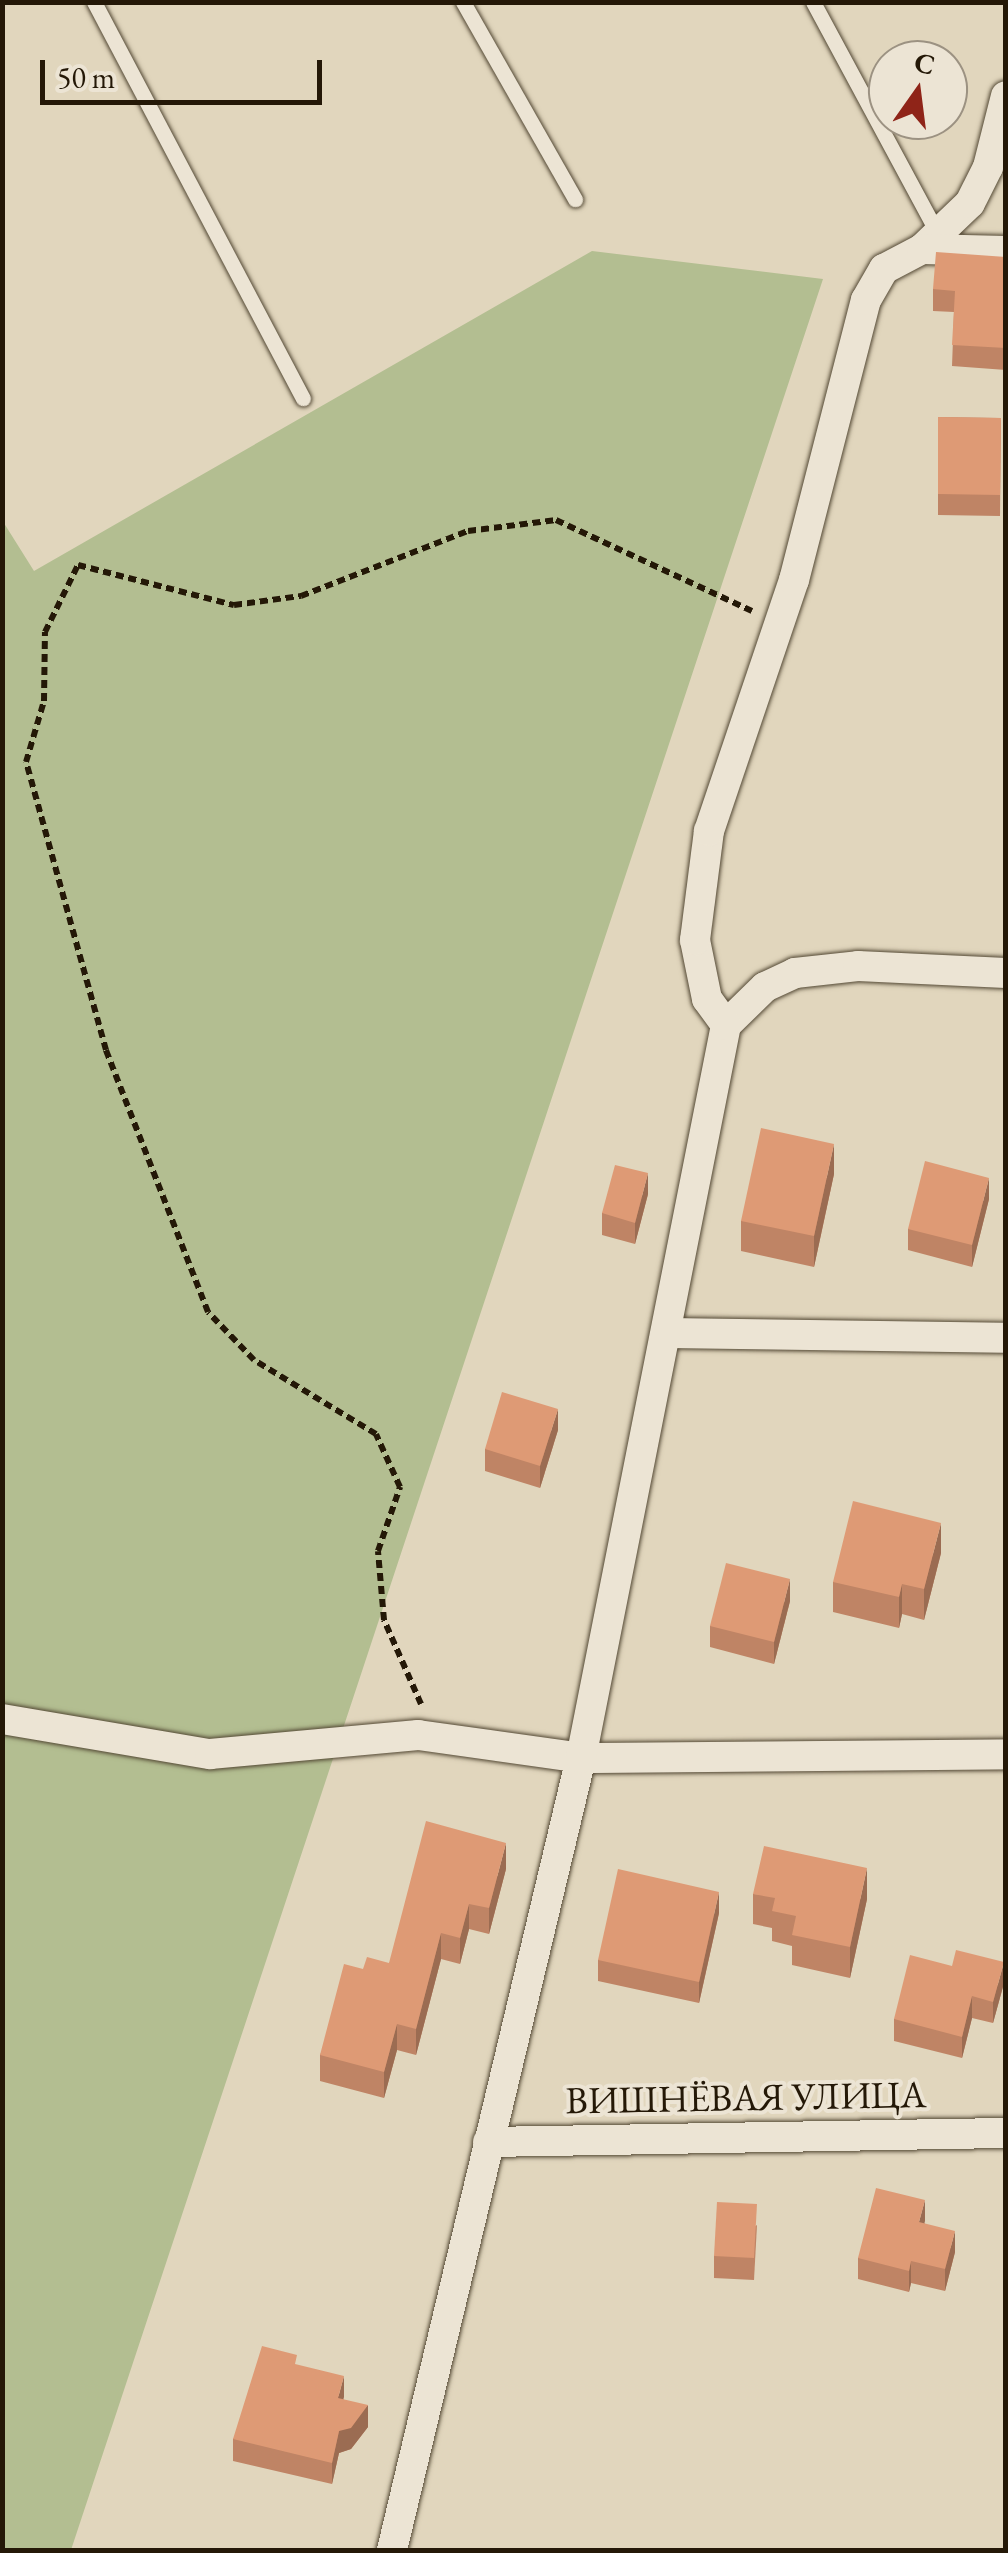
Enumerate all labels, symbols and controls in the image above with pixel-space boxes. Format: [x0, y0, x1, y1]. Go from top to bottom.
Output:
scale bar [45, 40, 328, 102]
north arrow [868, 40, 968, 140]
text: С [911, 43, 939, 83]
text: 50 m [57, 58, 115, 97]
street label: ВИШНЁВАЯ УЛИЦА [565, 2071, 927, 2123]

